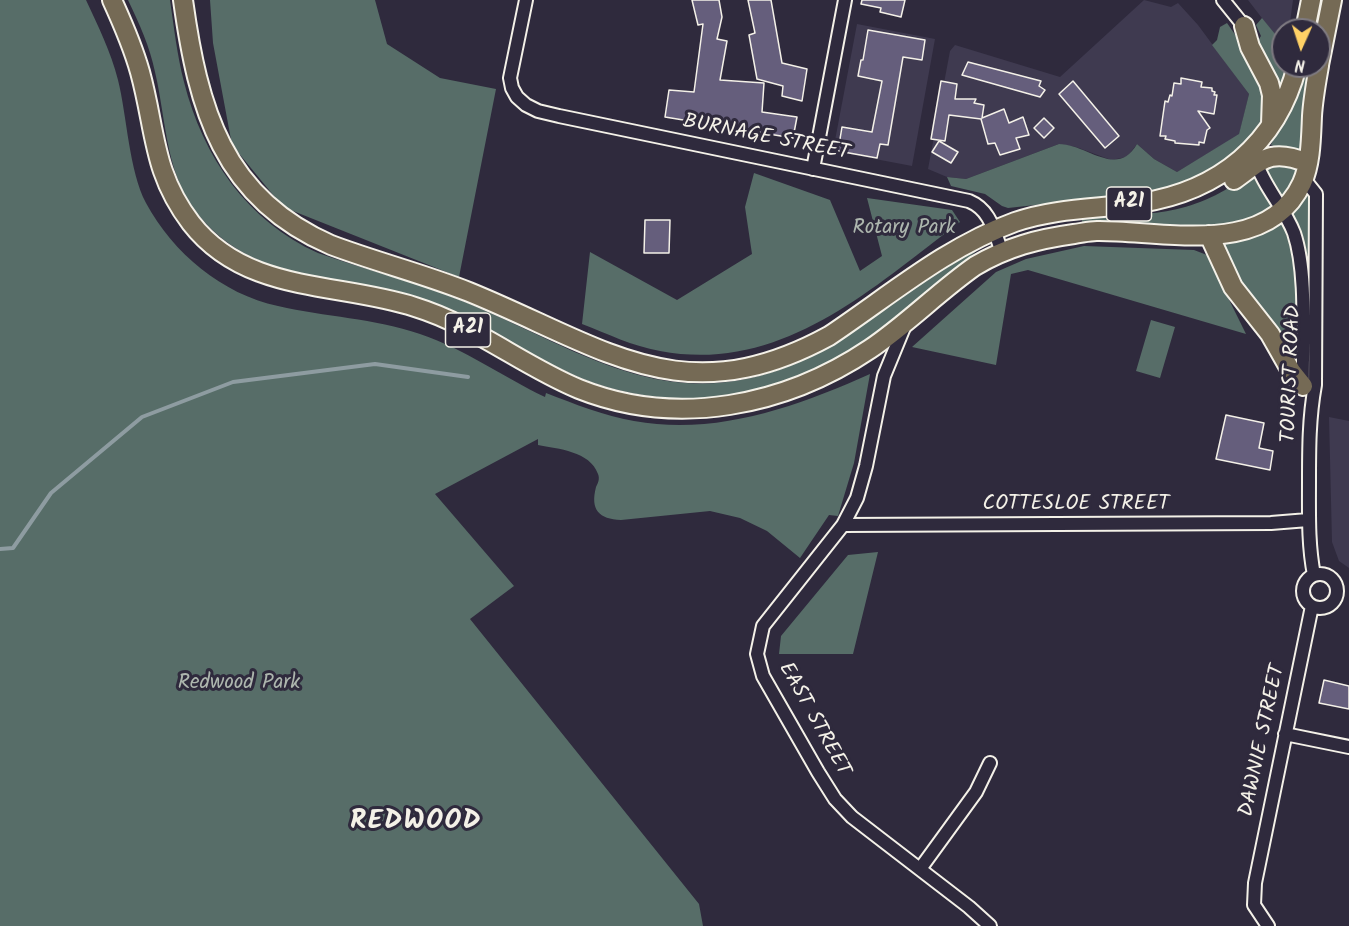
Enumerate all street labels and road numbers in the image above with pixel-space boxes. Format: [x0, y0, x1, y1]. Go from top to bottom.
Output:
street label: BURNAGE STREET [681, 110, 851, 168]
road number: A21 [1106, 187, 1152, 221]
street label: TOURIST ROAD [1278, 305, 1308, 443]
road number: A21 [446, 313, 490, 347]
street label: COTTESLOE STREET [983, 492, 1169, 518]
street label: EAST STREET [771, 659, 855, 781]
street label: DAWNIE STREET [1236, 663, 1292, 819]

